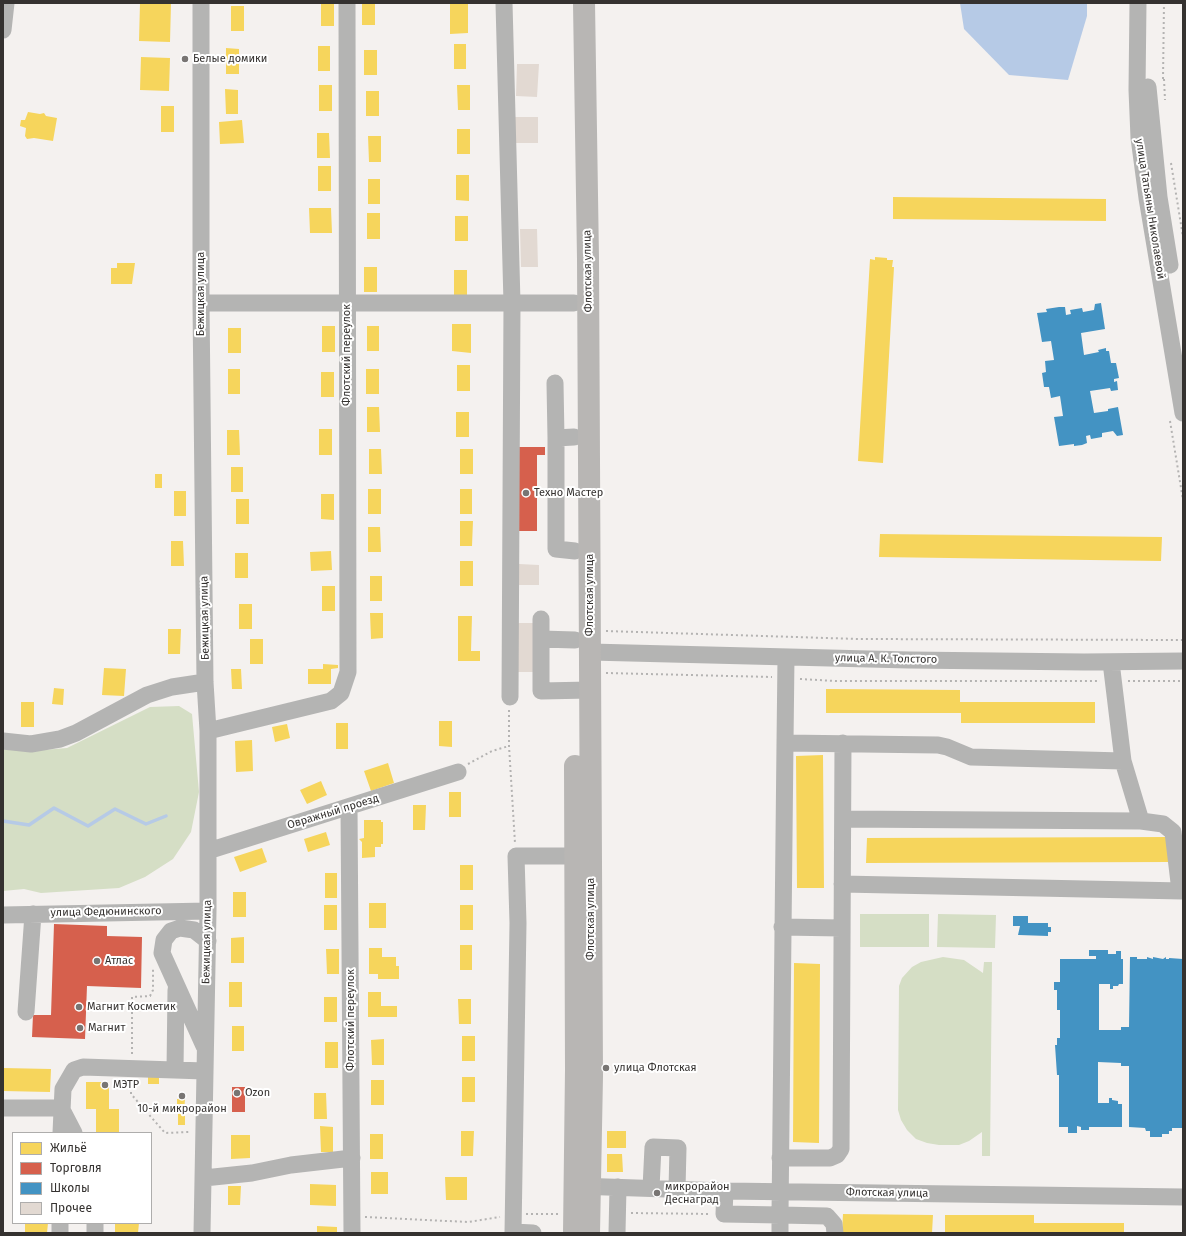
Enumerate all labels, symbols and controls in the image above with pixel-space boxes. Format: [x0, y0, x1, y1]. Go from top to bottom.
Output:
place label: Белые домики [193, 52, 267, 66]
marker: Белые домики [180, 54, 190, 64]
street label: улица Татьяны Николаевой [1132, 138, 1168, 280]
street label: Флотская улица [581, 230, 595, 312]
street label: Бежицкая улица [194, 252, 208, 336]
street label: Флотский переулок [340, 304, 354, 406]
place label: Техно Мастер [534, 486, 603, 500]
marker: Техно Мастер [521, 488, 531, 498]
street label: Флотская улица [583, 554, 597, 636]
street label: Бежицкая улица [198, 576, 212, 660]
street label: улица А. К. Толстого [835, 652, 937, 666]
street label: Овражный проезд [286, 792, 380, 832]
street label: Флотская улица [584, 878, 598, 960]
street label: Бежицкая улица [200, 900, 214, 984]
street label: улица Федюнинского [50, 904, 162, 920]
place label: Атлас [105, 954, 133, 968]
marker: Атлас [92, 956, 102, 966]
street label: Флотский переулок [344, 969, 358, 1071]
place label: Магнит Косметик [87, 1000, 176, 1014]
marker: Магнит Косметик [74, 1002, 84, 1012]
place label: Магнит [88, 1021, 125, 1035]
marker: Магнит [75, 1023, 85, 1033]
place label: улица Флотская [614, 1061, 696, 1075]
marker: улица Флотская [601, 1063, 611, 1073]
place label: МЭТР [113, 1078, 139, 1092]
marker: МЭТР [100, 1080, 110, 1090]
place label: Ozon [245, 1086, 270, 1100]
marker: Ozon [232, 1088, 242, 1098]
marker: 10-й микрорайон [177, 1091, 187, 1101]
place label: 10-й микрорайон [137, 1102, 227, 1116]
legend [12, 1132, 152, 1224]
text: Жильё [50, 1141, 87, 1155]
text: Торговля [50, 1161, 102, 1175]
place label: микрорайон Деснаград [665, 1180, 730, 1206]
text: Школы [50, 1181, 90, 1195]
street label: Флотская улица [846, 1186, 928, 1200]
marker: микрорайон Деснаград [652, 1188, 662, 1198]
text: Прочее [50, 1201, 92, 1215]

